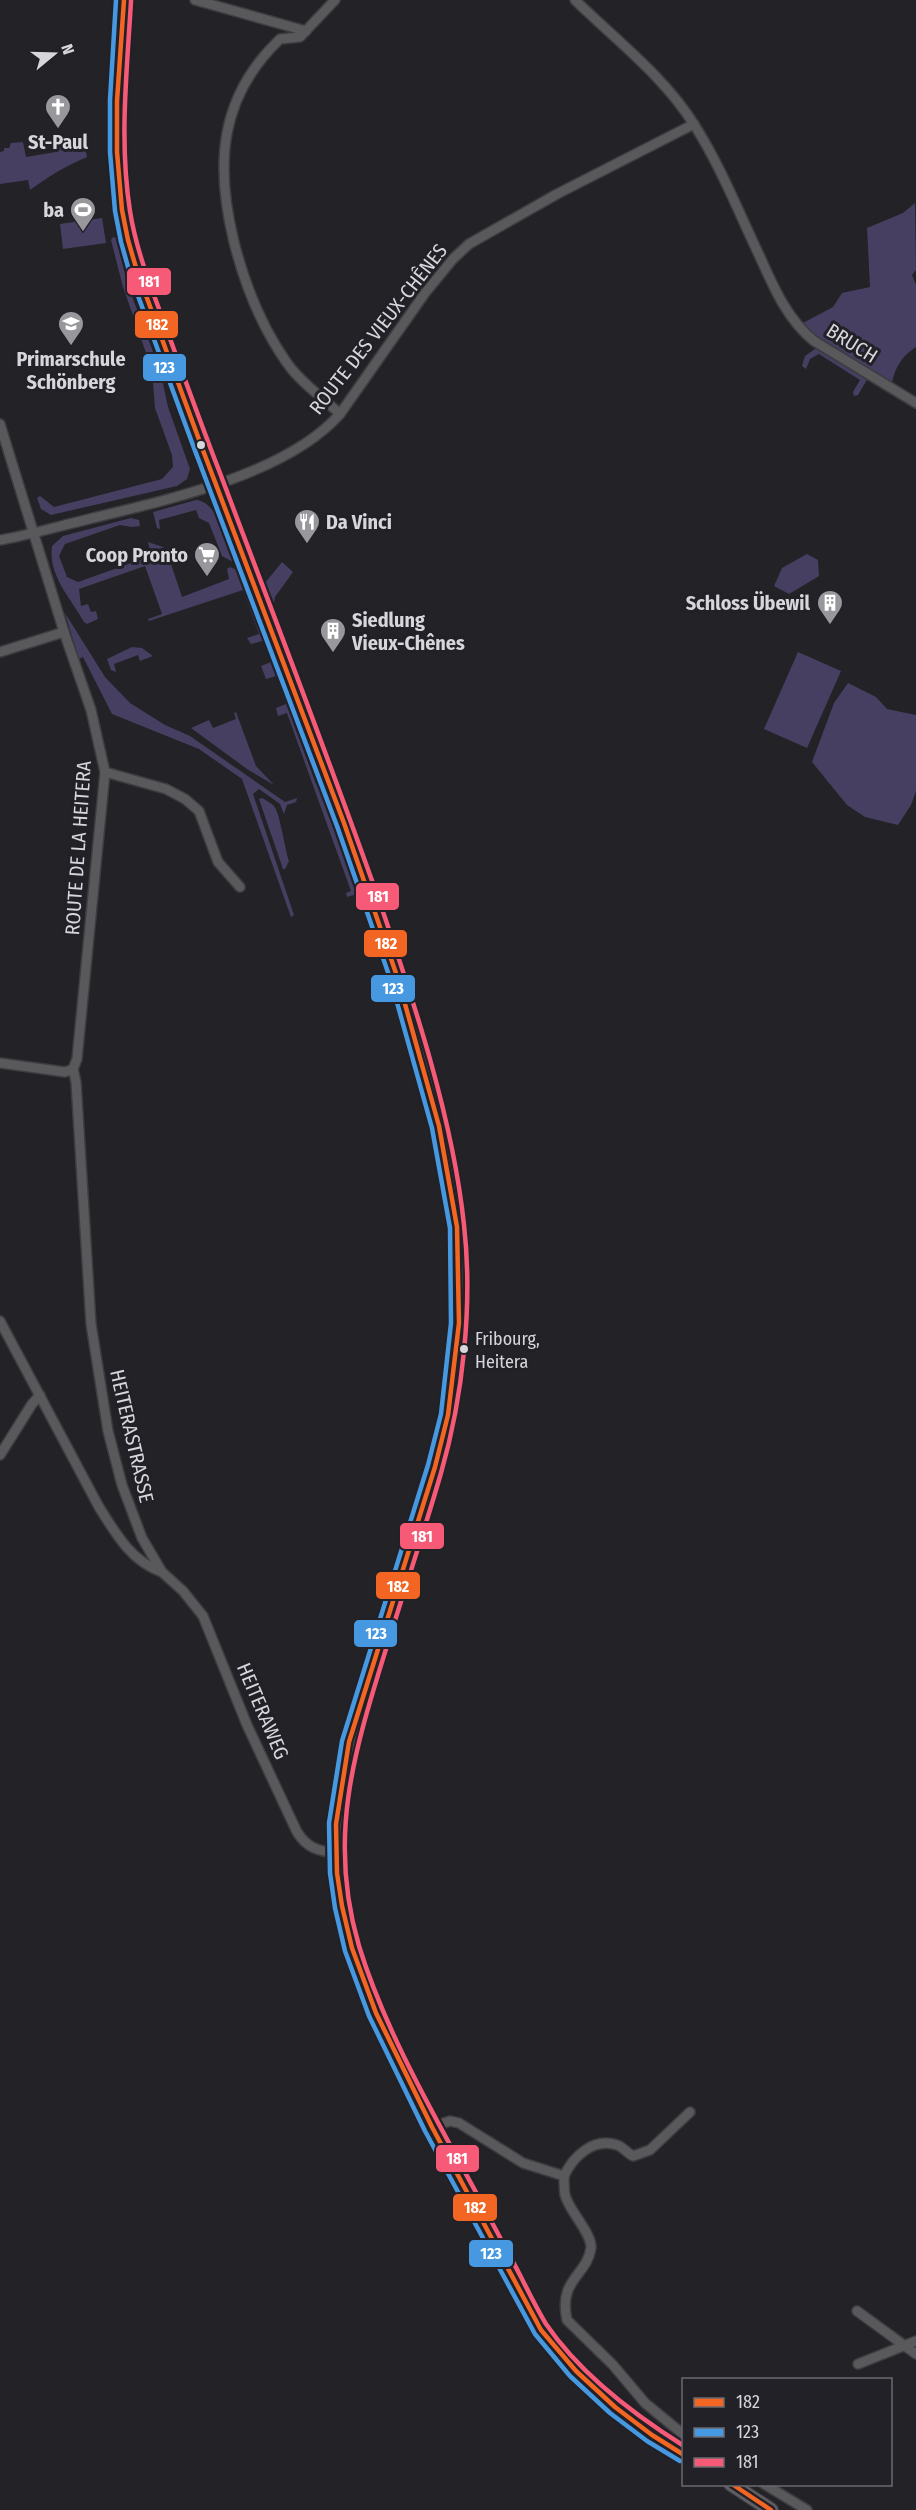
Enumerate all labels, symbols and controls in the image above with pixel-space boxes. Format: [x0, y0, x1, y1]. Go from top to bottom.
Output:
north arrow [24, 24, 84, 84]
text: N [57, 42, 78, 57]
church icon: St-Paul [43, 92, 73, 130]
place label: St-Paul [28, 130, 88, 154]
sports icon: ba [68, 195, 98, 233]
place label: ba [43, 198, 64, 222]
street label: ROUTE DES VIEUX-CHÊNES [304, 239, 452, 419]
line badge: 181 [126, 267, 172, 296]
text: 181 [138, 272, 160, 291]
school or university icon: Primarschule Schönberg [56, 309, 86, 347]
line badge: 182 [134, 310, 179, 339]
text: 182 [146, 315, 169, 334]
street label: BRUCH [822, 318, 882, 368]
place label: Primarschule Schönberg [16, 347, 126, 394]
line badge: 123 [142, 353, 187, 382]
text: 123 [153, 358, 175, 377]
unlabelled marker [195, 439, 207, 451]
restaurant icon: Da Vinci [292, 507, 322, 545]
place label: Da Vinci [326, 510, 392, 534]
supermarket icon: Coop Pronto [192, 540, 222, 578]
place label: Coop Pronto [86, 543, 188, 567]
building icon: Schloss Übewil [815, 588, 845, 626]
place label: Schloss Übewil [686, 591, 811, 615]
place label: Siedlung Vieux-Chênes [351, 608, 465, 655]
building icon: Siedlung Vieux-Chênes [318, 616, 348, 654]
street label: ROUTE DE LA HEITERA [60, 759, 96, 936]
line badge: 181 [355, 882, 400, 911]
text: 181 [367, 887, 389, 906]
line badge: 182 [363, 929, 408, 958]
text: 182 [375, 934, 398, 953]
line badge: 123 [370, 974, 416, 1003]
text: 123 [382, 979, 404, 998]
place label: Fribourg, Heitera [475, 1328, 540, 1373]
marker: Fribourg, Heitera [458, 1343, 470, 1355]
street label: HEITERASTRASSE [105, 1367, 159, 1505]
line badge: 181 [399, 1522, 445, 1550]
text: 181 [411, 1527, 433, 1546]
line badge: 182 [375, 1571, 421, 1600]
text: 182 [387, 1577, 410, 1596]
line badge: 123 [353, 1619, 398, 1648]
text: 123 [365, 1624, 387, 1643]
street label: HEITERAWEG [232, 1659, 294, 1763]
line badge: 181 [435, 2144, 480, 2173]
text: 181 [446, 2149, 468, 2168]
line badge: 182 [452, 2193, 498, 2222]
text: 182 [464, 2198, 487, 2217]
line badge: 123 [468, 2239, 514, 2268]
text: 123 [480, 2244, 502, 2263]
legend [682, 2378, 892, 2486]
text: 182 [736, 2391, 760, 2413]
text: 123 [736, 2421, 759, 2443]
text: 181 [736, 2451, 759, 2473]

